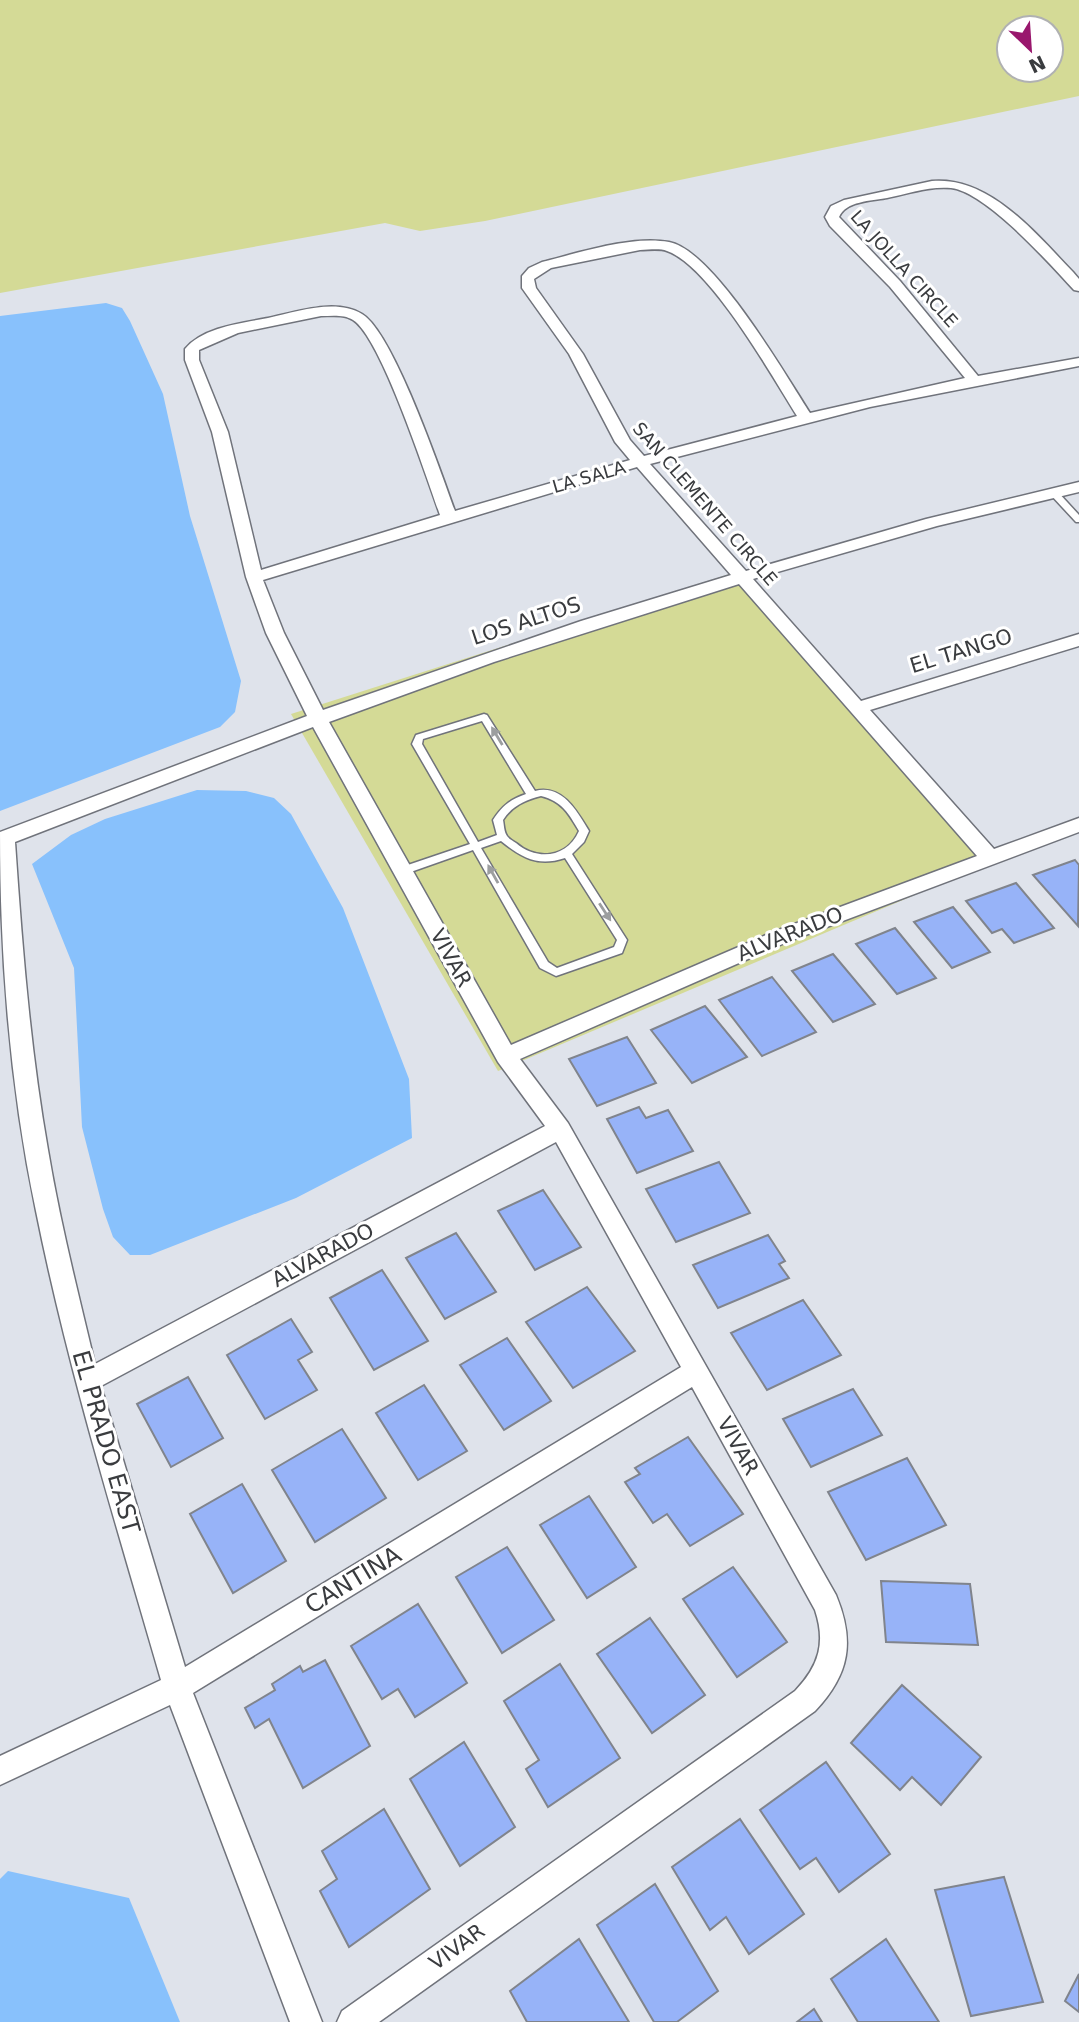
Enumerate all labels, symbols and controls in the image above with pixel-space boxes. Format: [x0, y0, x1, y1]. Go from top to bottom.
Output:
north arrow [995, 14, 1065, 84]
text: N [1025, 51, 1049, 78]
street label: LA JOLLA CIRCLE [846, 206, 962, 331]
street label: SAN CLEMENTE CIRCLE [629, 418, 782, 589]
street label: LA SALA [550, 456, 629, 497]
street label: LOS ALTOS [468, 592, 584, 650]
street label: EL TANGO [907, 624, 1015, 678]
one-way arrow [491, 727, 503, 746]
one-way arrow [487, 864, 499, 884]
street label: ALVARADO [734, 902, 846, 966]
one-way arrow [598, 903, 611, 922]
street label: VIVAR [425, 925, 477, 991]
street label: ALVARADO [268, 1218, 378, 1292]
street label: EL PRADO EAST [66, 1347, 146, 1537]
street label: VIVAR [712, 1413, 764, 1479]
street label: CANTINA [300, 1540, 407, 1620]
street label: VIVAR [425, 1919, 489, 1975]

